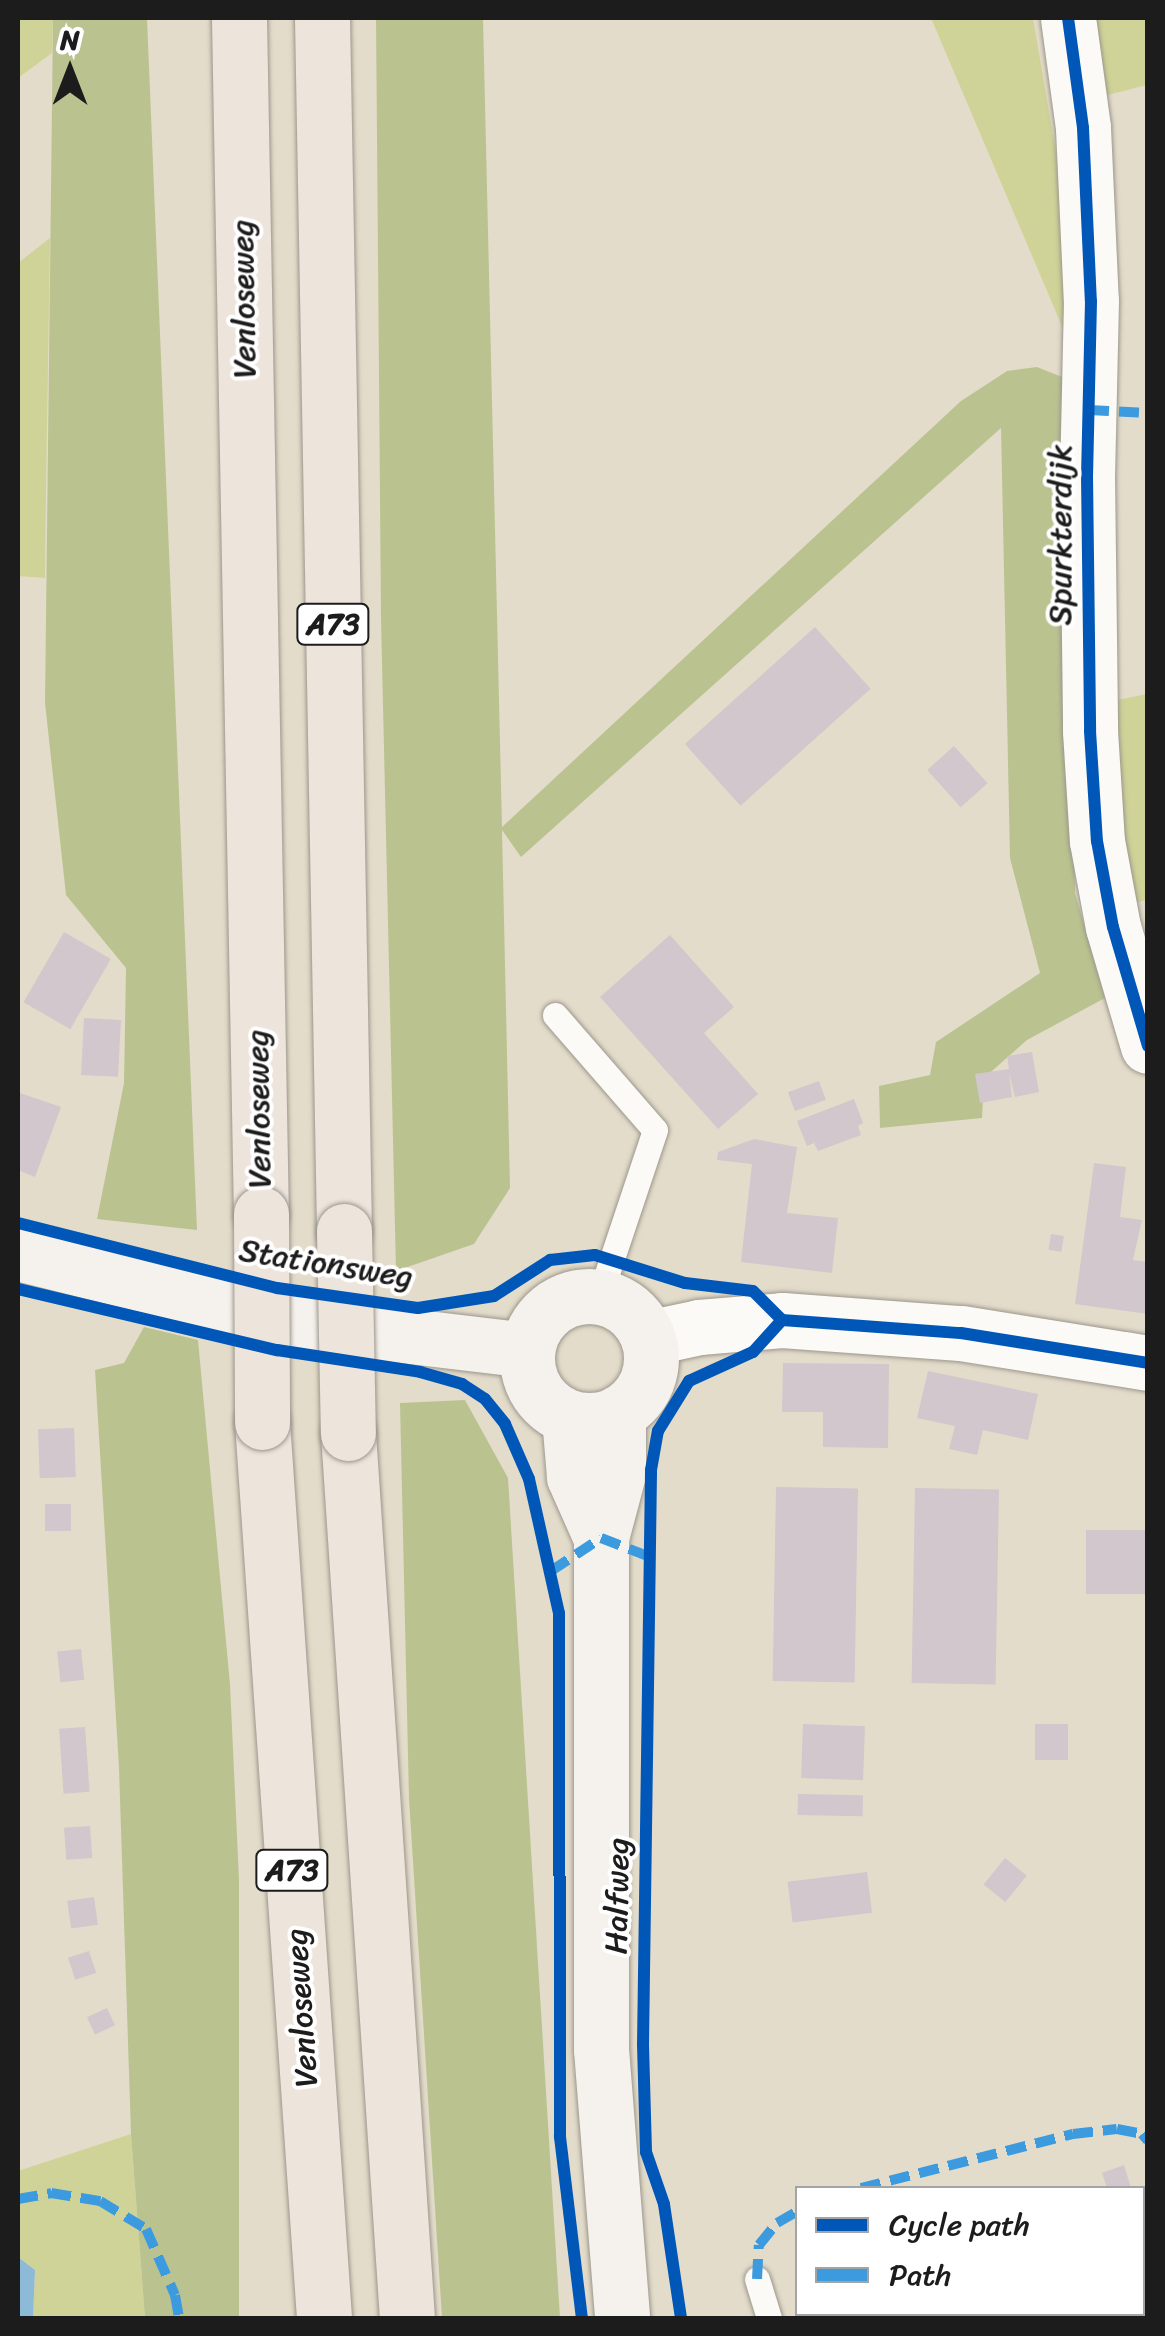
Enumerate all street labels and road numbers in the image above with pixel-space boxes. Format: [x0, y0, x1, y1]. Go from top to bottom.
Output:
street label: Venloseweg [223, 219, 265, 379]
street label: Spurkterdijk [1042, 445, 1080, 625]
road number: A73 [296, 599, 370, 649]
street label: Venloseweg [238, 1029, 280, 1189]
street label: Stationsweg [236, 1231, 416, 1297]
street label: Halfweg [598, 1837, 638, 1955]
road number: A73 [254, 1845, 330, 1895]
street label: Venloseweg [277, 1927, 327, 2089]

